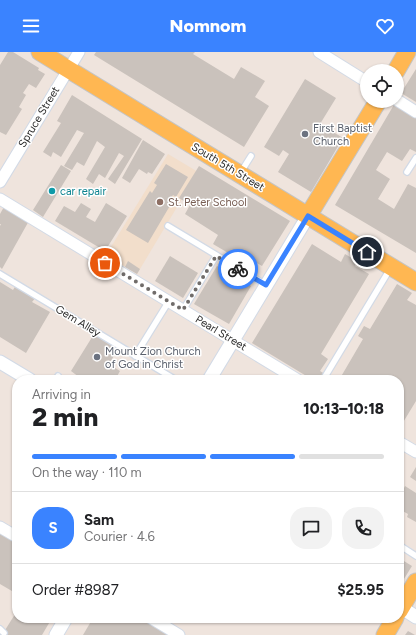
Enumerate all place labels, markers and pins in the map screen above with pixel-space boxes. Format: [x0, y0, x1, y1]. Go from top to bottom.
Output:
place label: First Baptist Church [313, 122, 372, 148]
marker: First Baptist Church [300, 129, 310, 139]
place label: car repair [60, 185, 106, 198]
marker: car repair [47, 186, 57, 196]
place label: St. Peter School [168, 196, 247, 209]
marker: St. Peter School [155, 197, 165, 207]
pin [350, 235, 384, 269]
pin [88, 246, 122, 280]
place label: Mount Zion Church of God in Christ [105, 345, 201, 371]
marker: Mount Zion Church of God in Christ [92, 352, 102, 362]

